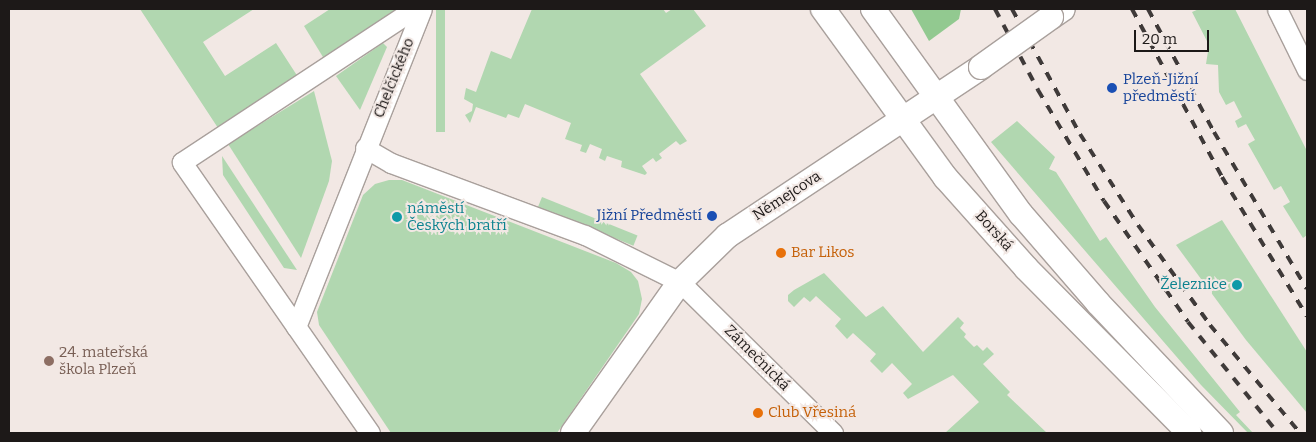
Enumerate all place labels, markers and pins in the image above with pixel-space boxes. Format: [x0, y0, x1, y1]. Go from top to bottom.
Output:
place label: Plzeň-Jižní předměstí [1123, 70, 1198, 105]
marker: Plzeň-Jižní předměstí [1105, 81, 1119, 95]
place label: náměstí Českých bratří [407, 199, 507, 234]
place label: Jižní Předměstí [597, 207, 702, 225]
marker: Jižní Předměstí [706, 210, 718, 222]
marker: náměstí Českých bratří [391, 211, 403, 223]
place label: Bar Likos [791, 244, 854, 262]
marker: Bar Likos [775, 247, 787, 259]
place label: Železnice [1160, 276, 1227, 294]
marker: Železnice [1231, 279, 1243, 291]
place label: 24. mateřská škola Plzeň [59, 343, 148, 378]
marker: 24. mateřská škola Plzeň [43, 355, 55, 367]
place label: Club Vřesiná [768, 404, 856, 422]
marker: Club Vřesiná [752, 407, 764, 419]

